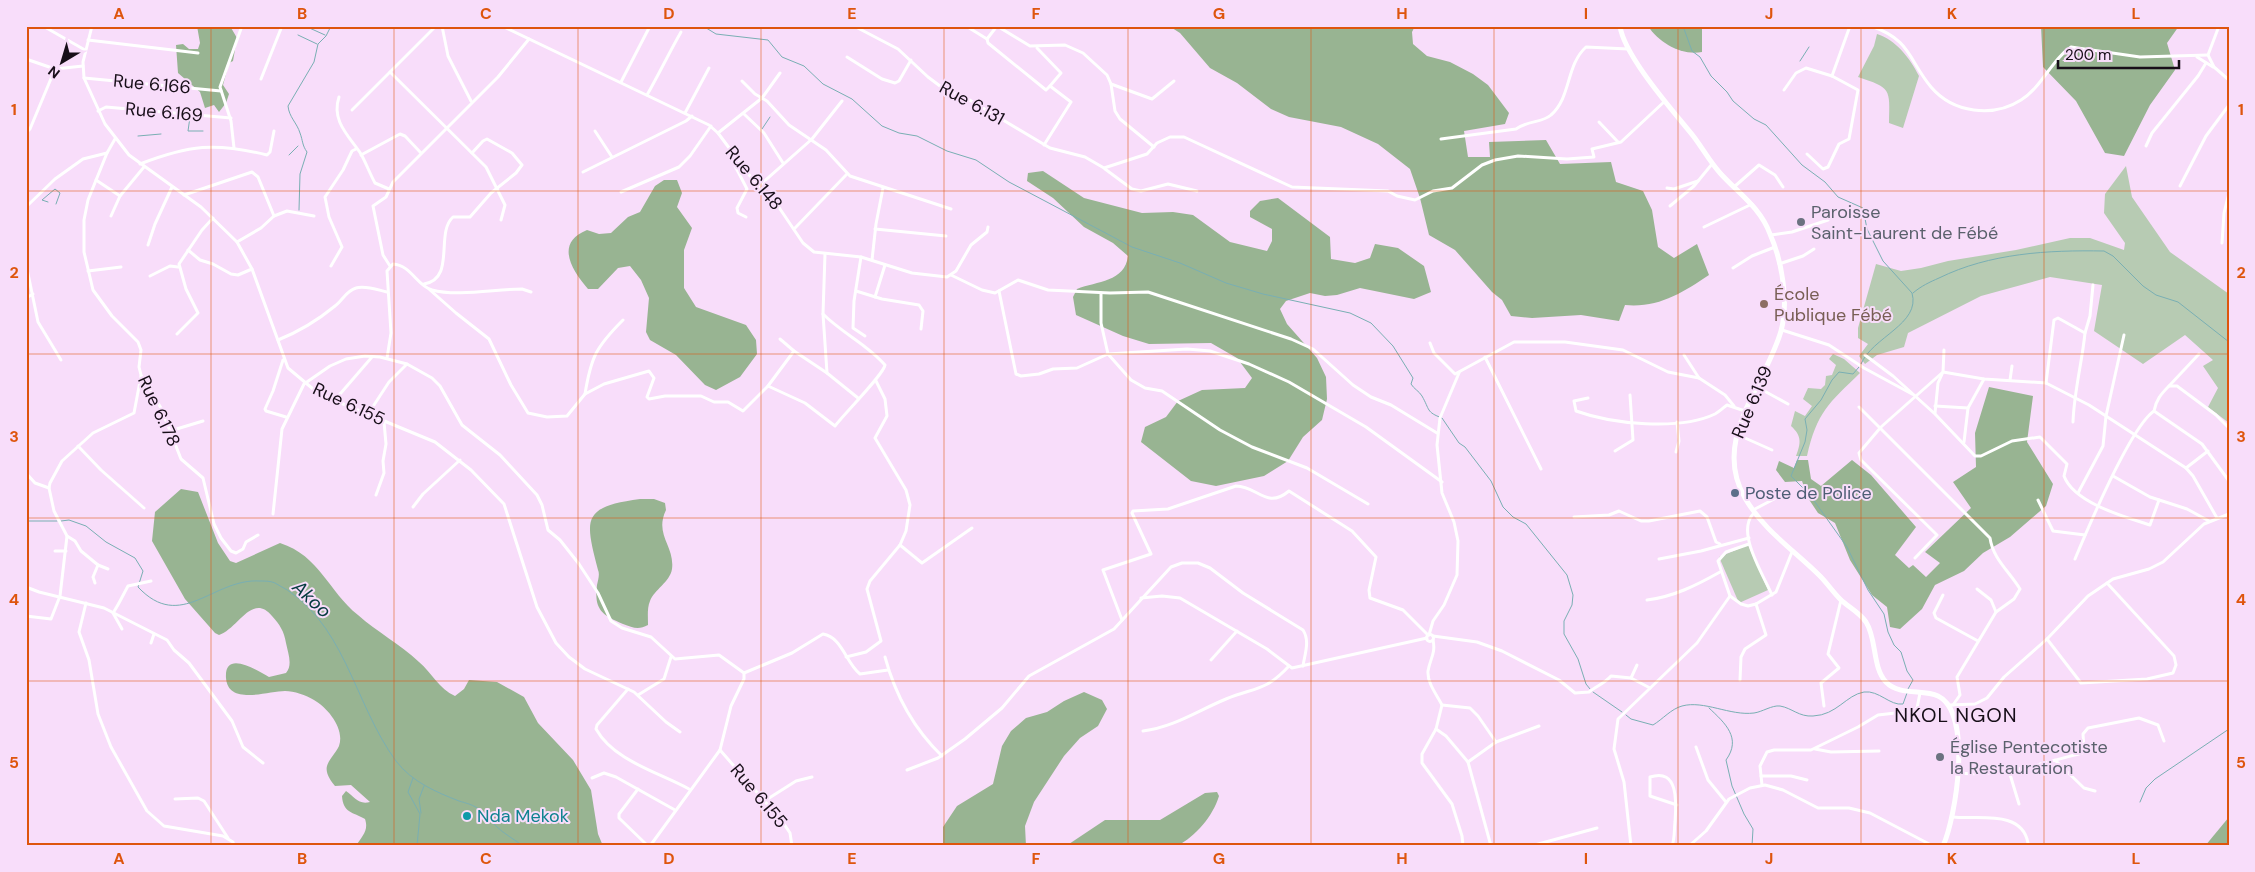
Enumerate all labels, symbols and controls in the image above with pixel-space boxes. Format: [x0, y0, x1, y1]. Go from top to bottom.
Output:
text: A [113, 3, 125, 24]
text: B [297, 3, 307, 24]
text: C [480, 3, 492, 24]
text: D [663, 3, 675, 24]
text: E [847, 3, 857, 24]
text: F [1032, 3, 1041, 24]
text: G [1213, 3, 1225, 24]
text: H [1396, 3, 1408, 24]
text: I [1584, 3, 1588, 24]
text: J [1765, 3, 1773, 24]
text: K [1947, 3, 1958, 24]
text: L [2132, 3, 2141, 24]
north arrow [38, 38, 88, 88]
scale bar [2058, 38, 2179, 70]
text: 200 m [2065, 45, 2111, 65]
text: N [44, 62, 64, 82]
street label: Rue 6.166 [112, 69, 192, 99]
street label: Rue 6.131 [935, 75, 1009, 131]
street label: Rue 6.169 [124, 97, 204, 127]
text: 1 [11, 99, 17, 120]
text: 1 [2238, 99, 2244, 120]
street label: Rue 6.148 [720, 141, 788, 215]
place label: Paroisse Saint-Laurent de Fébé [1811, 200, 1998, 245]
marker: Paroisse Saint-Laurent de Fébé [1795, 216, 1807, 228]
text: 2 [9, 262, 19, 283]
text: 2 [2236, 262, 2246, 283]
place label: École Publique Fébé [1774, 282, 1892, 327]
marker: École Publique Fébé [1758, 298, 1770, 310]
street label: Rue 6.139 [1726, 362, 1778, 442]
street label: Rue 6.178 [132, 372, 186, 450]
street label: Rue 6.155 [309, 377, 389, 431]
text: 3 [9, 426, 19, 447]
text: 3 [2236, 426, 2246, 447]
place label: Poste de Police [1745, 481, 1872, 505]
marker: Poste de Police [1729, 487, 1741, 499]
water label: Akoo [286, 574, 337, 623]
text: 4 [9, 589, 19, 610]
text: 4 [2236, 589, 2246, 610]
district label: NKOL NGON [1894, 702, 2018, 728]
place label: Église Pentecotiste la Restauration [1950, 735, 2108, 780]
marker: Église Pentecotiste la Restauration [1934, 751, 1946, 763]
text: 5 [9, 752, 19, 773]
text: 5 [2236, 752, 2246, 773]
street label: Rue 6.155 [725, 759, 793, 833]
place label: Nda Mekok [477, 804, 569, 828]
marker: Nda Mekok [461, 810, 473, 822]
text: A [113, 848, 125, 869]
text: B [297, 848, 307, 869]
text: C [480, 848, 492, 869]
text: D [663, 848, 675, 869]
text: E [847, 848, 857, 869]
text: F [1032, 848, 1041, 869]
text: G [1213, 848, 1225, 869]
text: H [1396, 848, 1408, 869]
text: I [1584, 848, 1588, 869]
text: J [1765, 848, 1773, 869]
text: K [1947, 848, 1958, 869]
text: L [2132, 848, 2141, 869]

